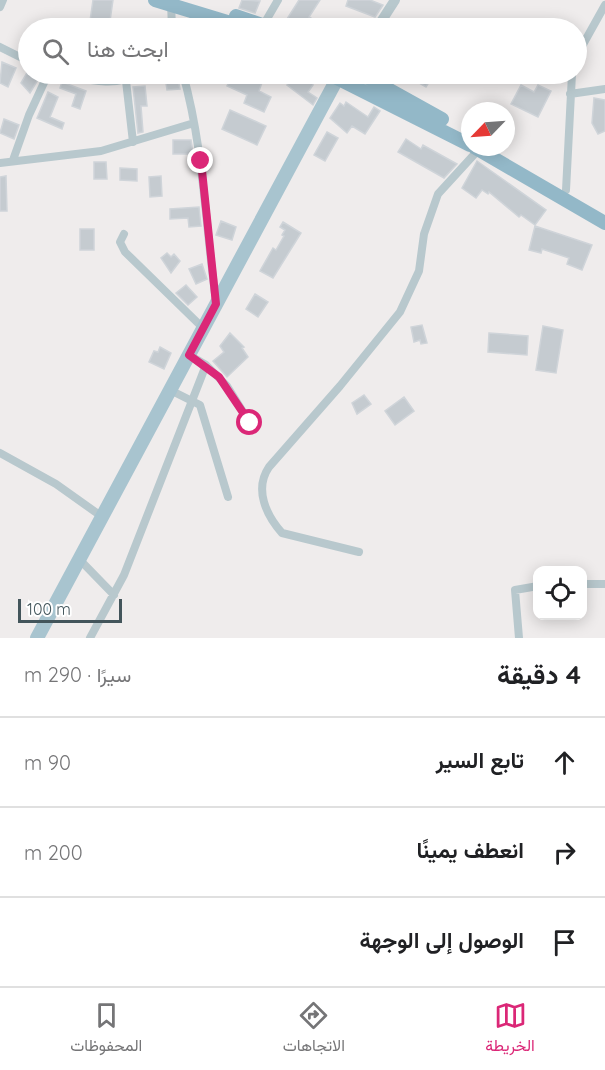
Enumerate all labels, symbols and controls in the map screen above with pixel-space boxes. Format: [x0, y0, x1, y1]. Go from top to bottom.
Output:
search box [18, 18, 587, 84]
icon: search [39, 35, 72, 68]
text: ابحث هنا [87, 35, 169, 63]
north arrow [461, 102, 515, 156]
route end [187, 147, 213, 173]
route start [236, 409, 262, 435]
map controls [533, 566, 587, 620]
button: locate [533, 566, 587, 620]
scale bar [18, 596, 122, 624]
text: 100 m [27, 599, 71, 619]
text: 4 دقيقة [497, 658, 581, 691]
text: سيرًا · 290 m [24, 662, 131, 687]
text: تابع السير [436, 746, 524, 774]
icon: ahead [548, 746, 581, 779]
text: 90 m [24, 750, 71, 775]
text: انعطف يمينًا [416, 836, 524, 864]
icon: right [548, 836, 581, 869]
text: 200 m [24, 840, 83, 865]
text: الوصول إلى الوجهة [360, 926, 524, 954]
icon: arrive [548, 926, 581, 959]
tab: المحفوظات [70, 999, 142, 1060]
tab: الاتجاهات [283, 999, 345, 1060]
tab: الخريطة [485, 999, 535, 1060]

